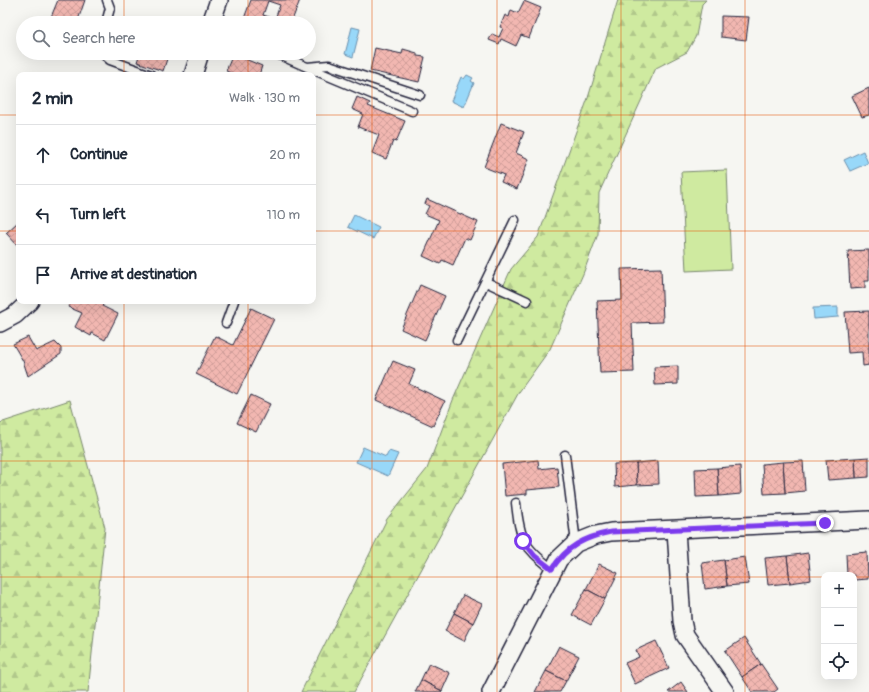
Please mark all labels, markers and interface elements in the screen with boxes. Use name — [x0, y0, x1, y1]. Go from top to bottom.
search box — [16, 16, 316, 60]
icon: search — [30, 27, 52, 49]
text: Search here — [62, 29, 135, 48]
text: 2 min — [32, 88, 73, 109]
text: Walk · 130 m — [229, 90, 300, 106]
icon: ahead — [32, 144, 54, 166]
text: Continue — [70, 145, 128, 164]
text: 20 m — [269, 147, 300, 163]
icon: left — [32, 204, 54, 226]
text: Turn left — [70, 205, 126, 224]
text: 110 m — [267, 207, 300, 223]
icon: arrive — [32, 264, 54, 286]
text: Arrive at destination — [70, 265, 197, 284]
route end — [816, 514, 834, 532]
route start — [514, 532, 532, 550]
map controls — [821, 572, 857, 680]
button: + — [821, 572, 857, 608]
button: − — [821, 608, 857, 644]
button: locate — [821, 644, 857, 680]

